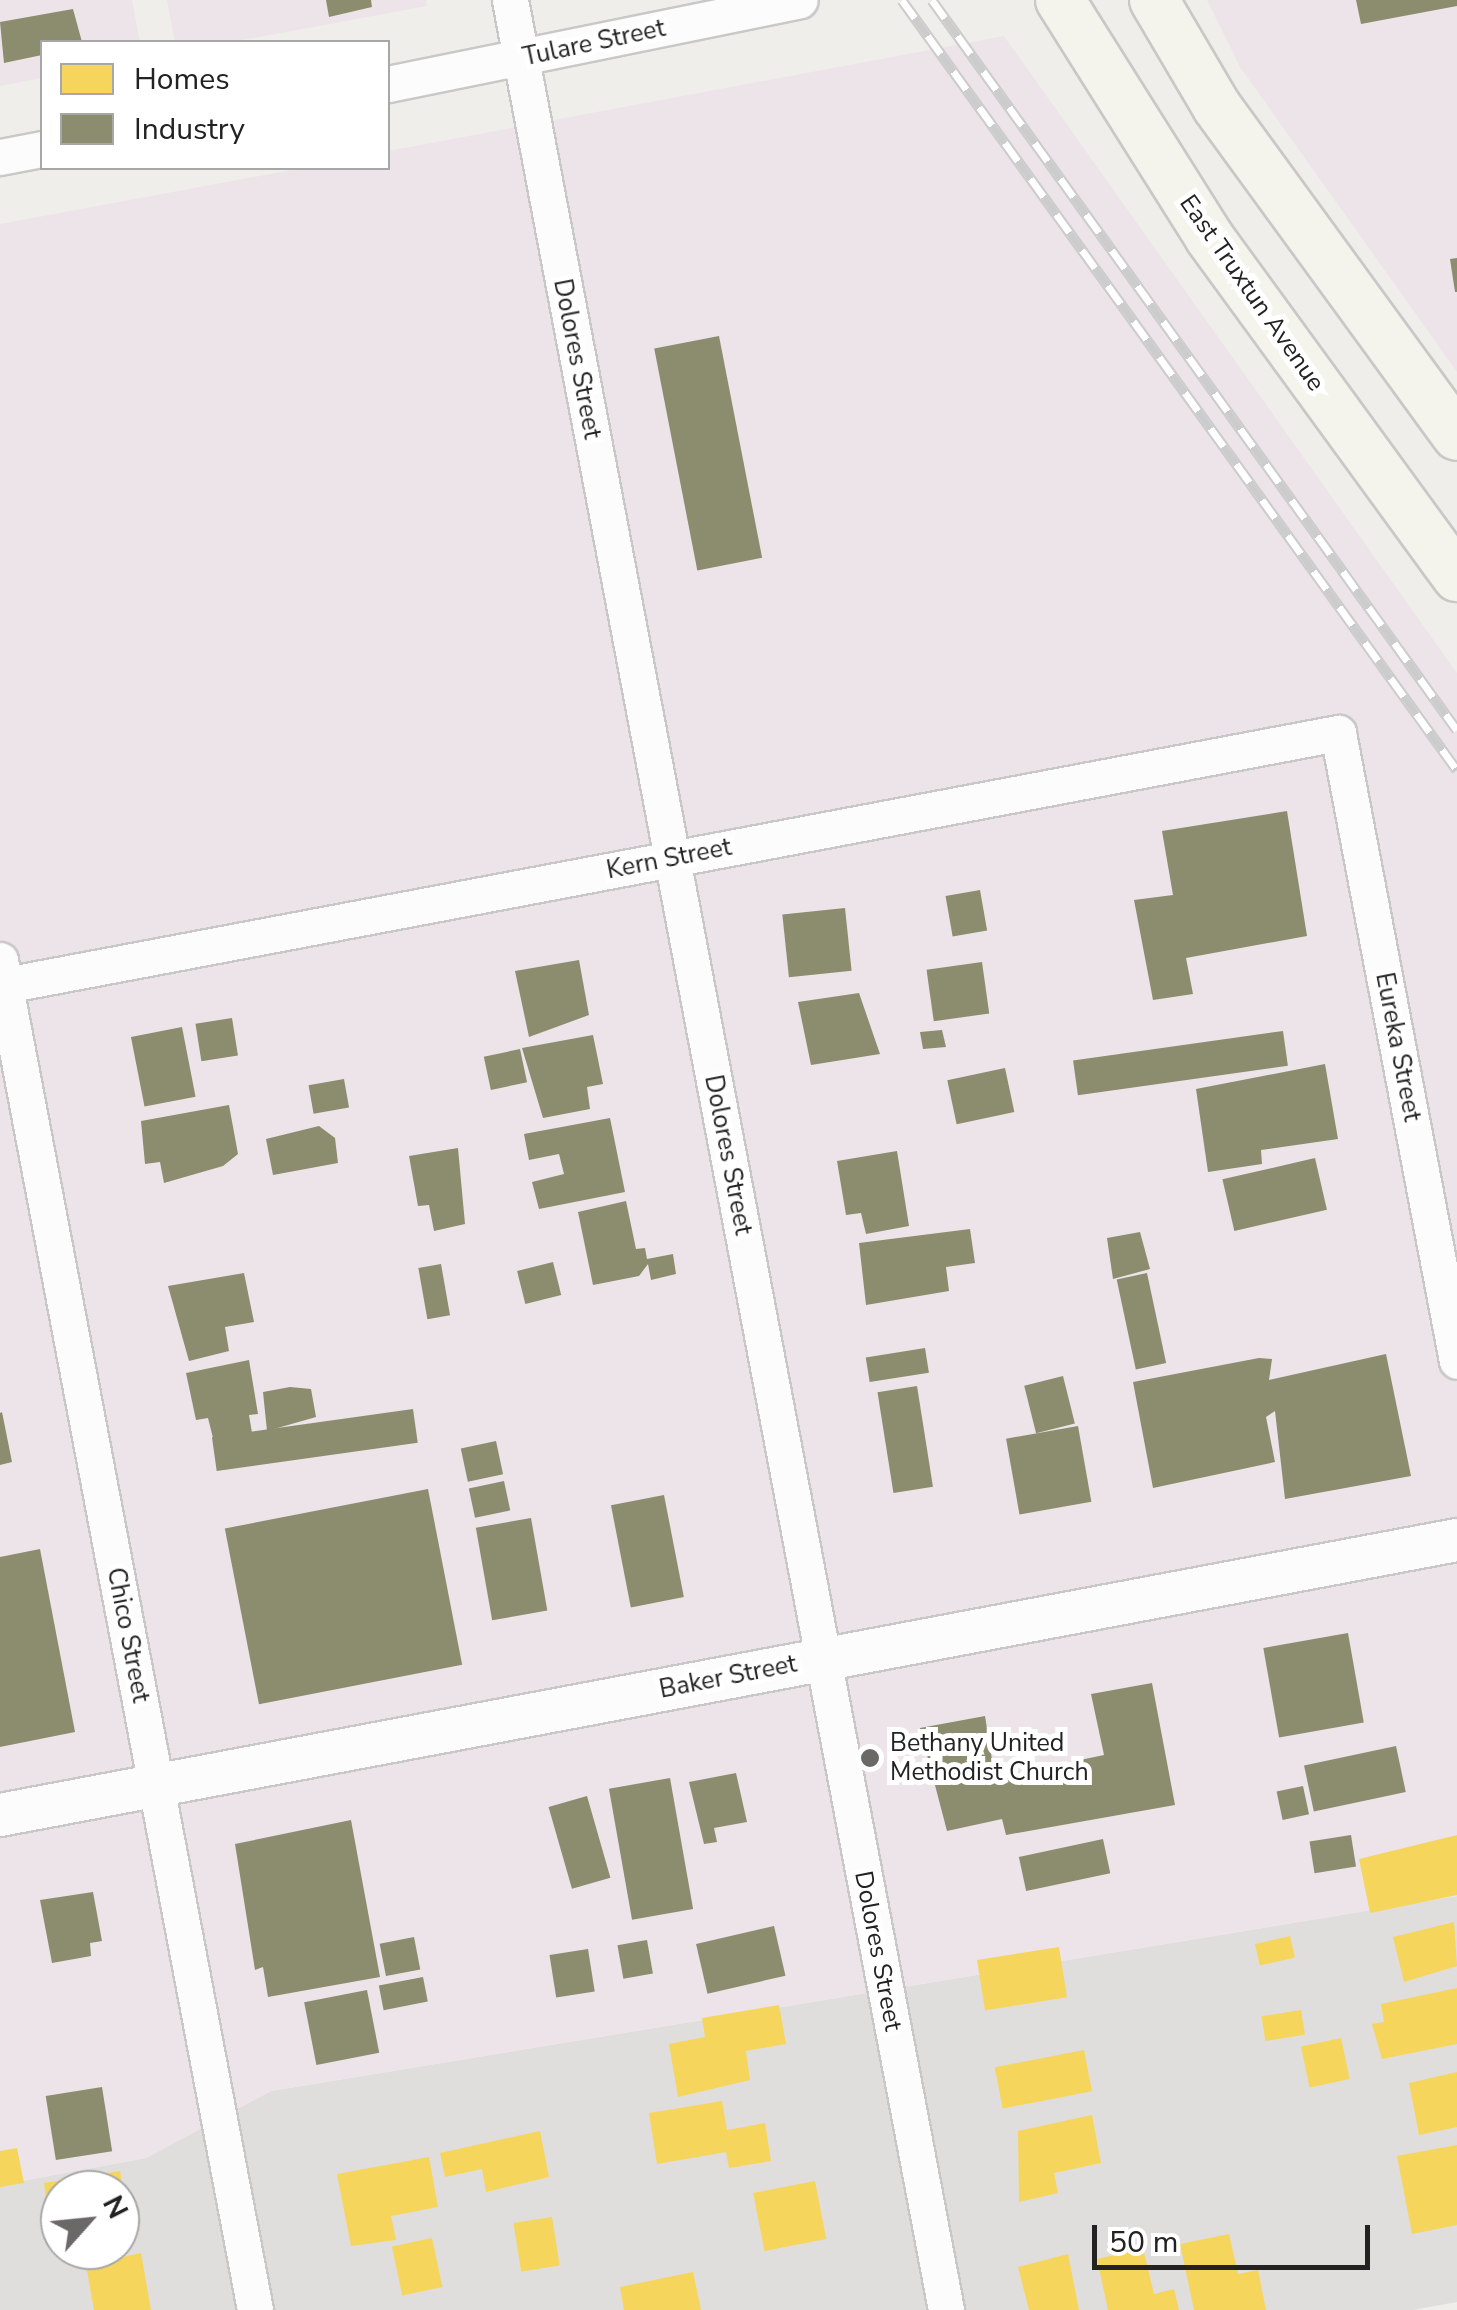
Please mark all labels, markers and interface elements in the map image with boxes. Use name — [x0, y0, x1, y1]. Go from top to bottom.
street label: Tulare Street — [520, 13, 668, 73]
legend — [40, 40, 390, 170]
text: Homes — [134, 59, 230, 100]
text: Industry — [134, 109, 245, 150]
street label: East Truxtun Avenue — [1173, 189, 1331, 397]
street label: Dolores Street — [547, 276, 607, 442]
street label: Kern Street — [604, 832, 734, 886]
street label: Eureka Street — [1369, 970, 1427, 1124]
street label: Dolores Street — [698, 1072, 758, 1238]
street label: Chico Street — [100, 1565, 156, 1705]
street label: Baker Street — [657, 1649, 799, 1705]
place label: Bethany United Methodist Church — [890, 1729, 1089, 1788]
marker: Bethany United Methodist Church — [859, 1747, 881, 1769]
street label: Dolores Street — [848, 1868, 908, 2034]
north arrow — [40, 2170, 140, 2270]
text: N — [93, 2189, 137, 2225]
scale bar — [1097, 2205, 1374, 2267]
text: 50 m — [1109, 2222, 1178, 2263]

